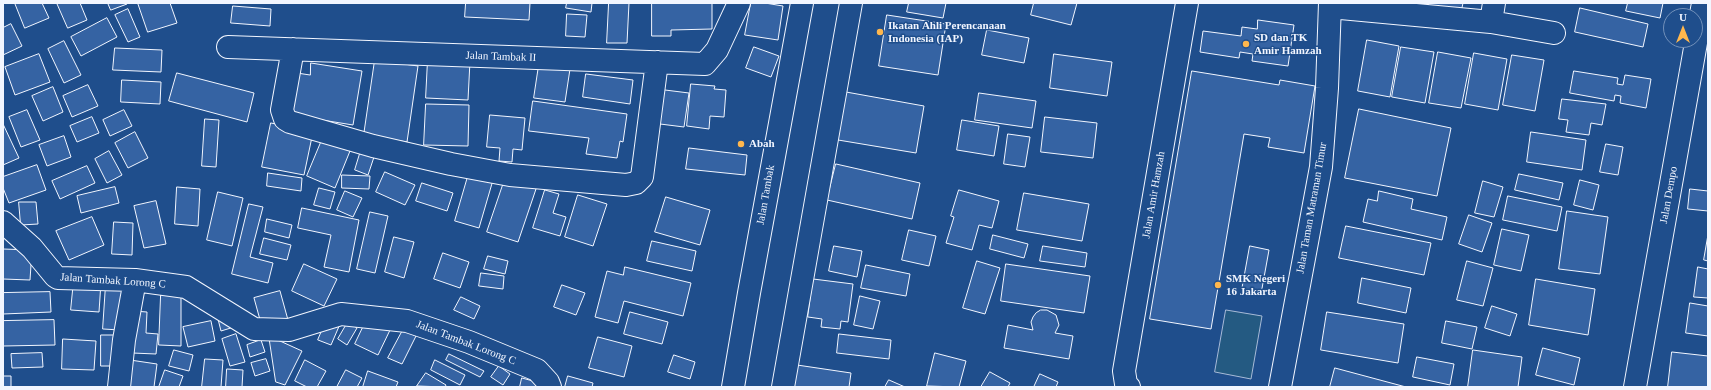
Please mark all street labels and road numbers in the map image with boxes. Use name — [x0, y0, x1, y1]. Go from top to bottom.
street label: Jalan Tambak II — [465, 49, 537, 65]
street label: Jalan Taman Matraman Timur — [1294, 141, 1330, 275]
street label: Jalan Amir Hamzah — [1140, 151, 1168, 239]
street label: Jalan Tambak — [754, 164, 778, 226]
street label: Jalan Dempo — [1657, 165, 1681, 225]
street label: Jalan Tambak Lorong C — [60, 271, 166, 291]
street label: Jalan Tambak Lorong C — [414, 318, 518, 368]

